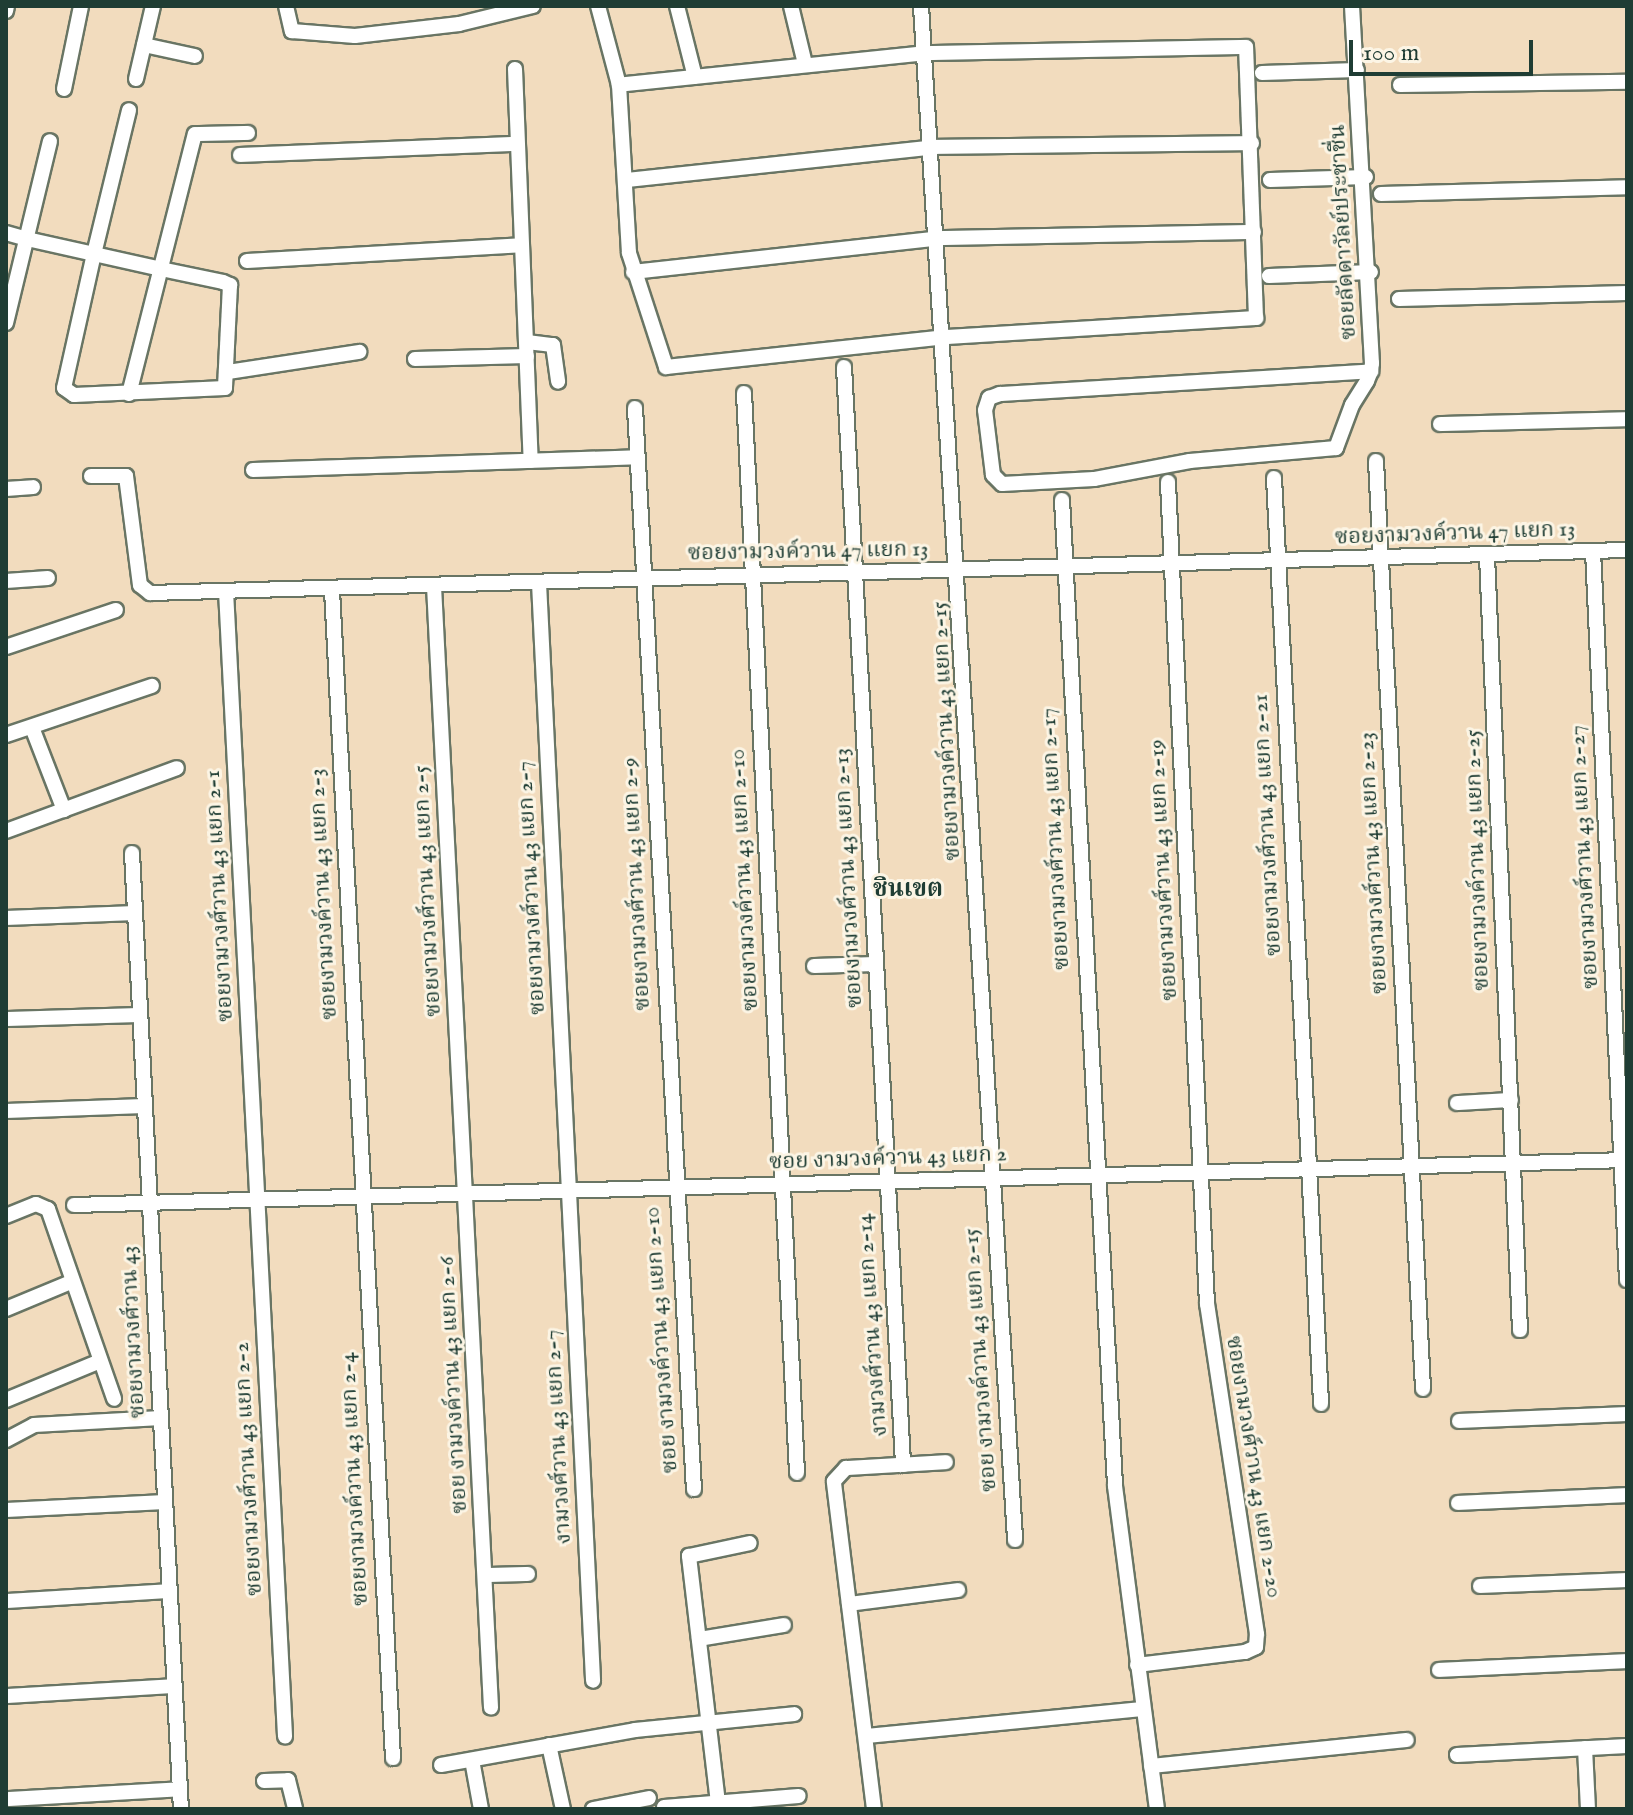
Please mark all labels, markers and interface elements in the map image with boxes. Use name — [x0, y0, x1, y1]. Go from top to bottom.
scale bar — [1353, 24, 1537, 74]
text: 100 m — [1363, 38, 1419, 69]
street label: ซอยลัดดาวัลย์ประชาชื่น — [1325, 124, 1363, 340]
street label: ซอยงามวงค์วาน 47 แยก 13 — [1334, 517, 1576, 551]
street label: ซอยงามวงค์วาน 47 แยก 13 — [687, 537, 929, 567]
street label: ซอยงามวงค์วาน 43 แยก 2-15 — [927, 601, 967, 861]
street label: ซอยงามวงศ์วาน 43 แยก 2-21 — [1248, 693, 1288, 957]
street label: ซอยงามวงศ์วาน 43 แยก 2-17 — [1036, 707, 1076, 971]
street label: ซอยงามวงศ์วาน 43 แยก 2-27 — [1565, 724, 1605, 990]
street label: ซอยงามวงค์วาน 43 แยก 2-25 — [1460, 729, 1496, 991]
street label: ซอยงามวงศ์วาน 43 แยก 2-23 — [1354, 731, 1394, 995]
street label: ซอยงามวงศ์วาน 43 แยก 2-19 — [1144, 739, 1184, 1001]
street label: ซอยงามวงศ์วาน 43 แยก 2-13 — [829, 747, 869, 1009]
street label: ซอยงามวงค์วาน 43 แยก 2-10 — [725, 748, 765, 1012]
street label: ซอยงามวงศ์วาน 43 แยก 2-9 — [617, 757, 657, 1011]
street label: ซอยงามวงศ์วาน 43 แยก 2-7 — [512, 760, 552, 1016]
street label: ซอยงามวงศ์วาน 43 แยก 2-5 — [408, 765, 448, 1017]
street label: ซอยงามวงค์วาน 43 แยก 2-3 — [304, 768, 344, 1020]
street label: ซอยงามวงศ์วาน 43 แยก 2-1 — [200, 770, 240, 1022]
district label: ชินเขต — [873, 876, 943, 904]
street label: ซอย งามวงค์วาน 43 แยก 2 — [769, 1142, 1007, 1176]
street label: ซอย งามวงค์วาน 43 แยก 2-10 — [640, 1206, 684, 1474]
street label: งามวงศ์วาน 43 แยก 2-14 — [852, 1213, 894, 1437]
street label: ซอย งามวงค์วาน 43 แยก 2-15 — [959, 1227, 1003, 1493]
street label: ซอยงามวงศ์วาน 43 — [116, 1245, 152, 1419]
street label: ซอย งามวงค์วาน 43 แยก 2-6 — [434, 1256, 474, 1514]
street label: งามวงศ์วาน 43 แยก 2-7 — [540, 1329, 578, 1545]
street label: ซอยงามวงศ์วาน 43 แยก 2-20 — [1219, 1334, 1287, 1600]
street label: ซอยงามวงศ์วาน 43 แยก 2-2 — [229, 1341, 269, 1597]
street label: ซอยงามวงค์วาน 43 แยก 2-4 — [335, 1351, 375, 1607]

